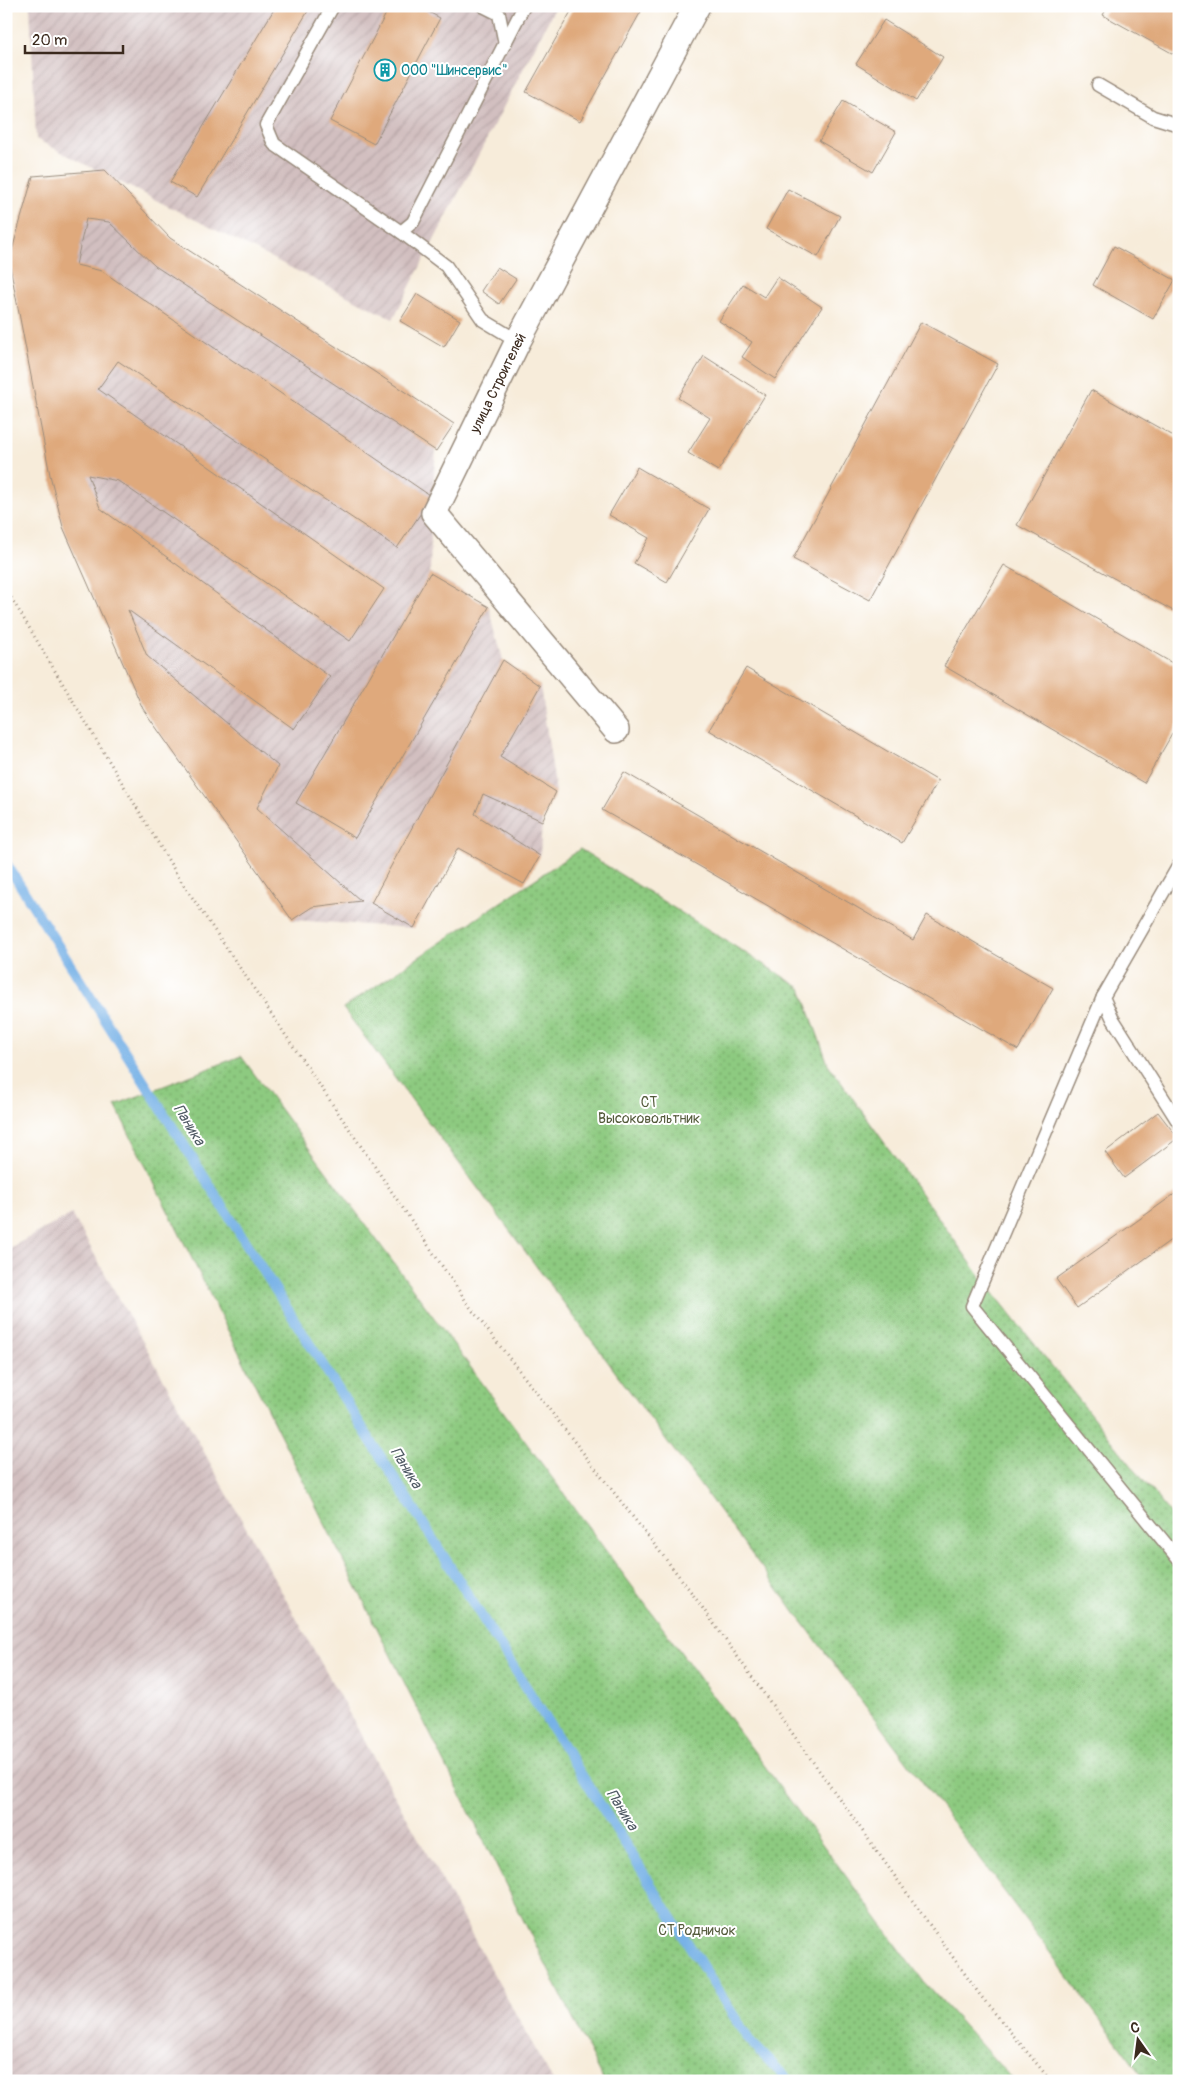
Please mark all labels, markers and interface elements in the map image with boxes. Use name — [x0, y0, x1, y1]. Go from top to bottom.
scale bar — [25, 22, 122, 54]
text: 20 m — [32, 31, 67, 50]
building icon: ООО "Шинсервис" — [373, 58, 397, 82]
place label: ООО "Шинсервис" — [401, 62, 508, 79]
street label: улица Строителей — [466, 330, 529, 436]
park label: СТ Высоковольтник — [598, 1094, 700, 1127]
water label: Паника — [169, 1101, 209, 1150]
water label: Паника — [386, 1444, 426, 1493]
water label: Паника — [602, 1786, 642, 1835]
park label: СТ Родничок — [658, 1922, 736, 1939]
north arrow — [1112, 2014, 1162, 2064]
text: С — [1129, 2018, 1142, 2037]

